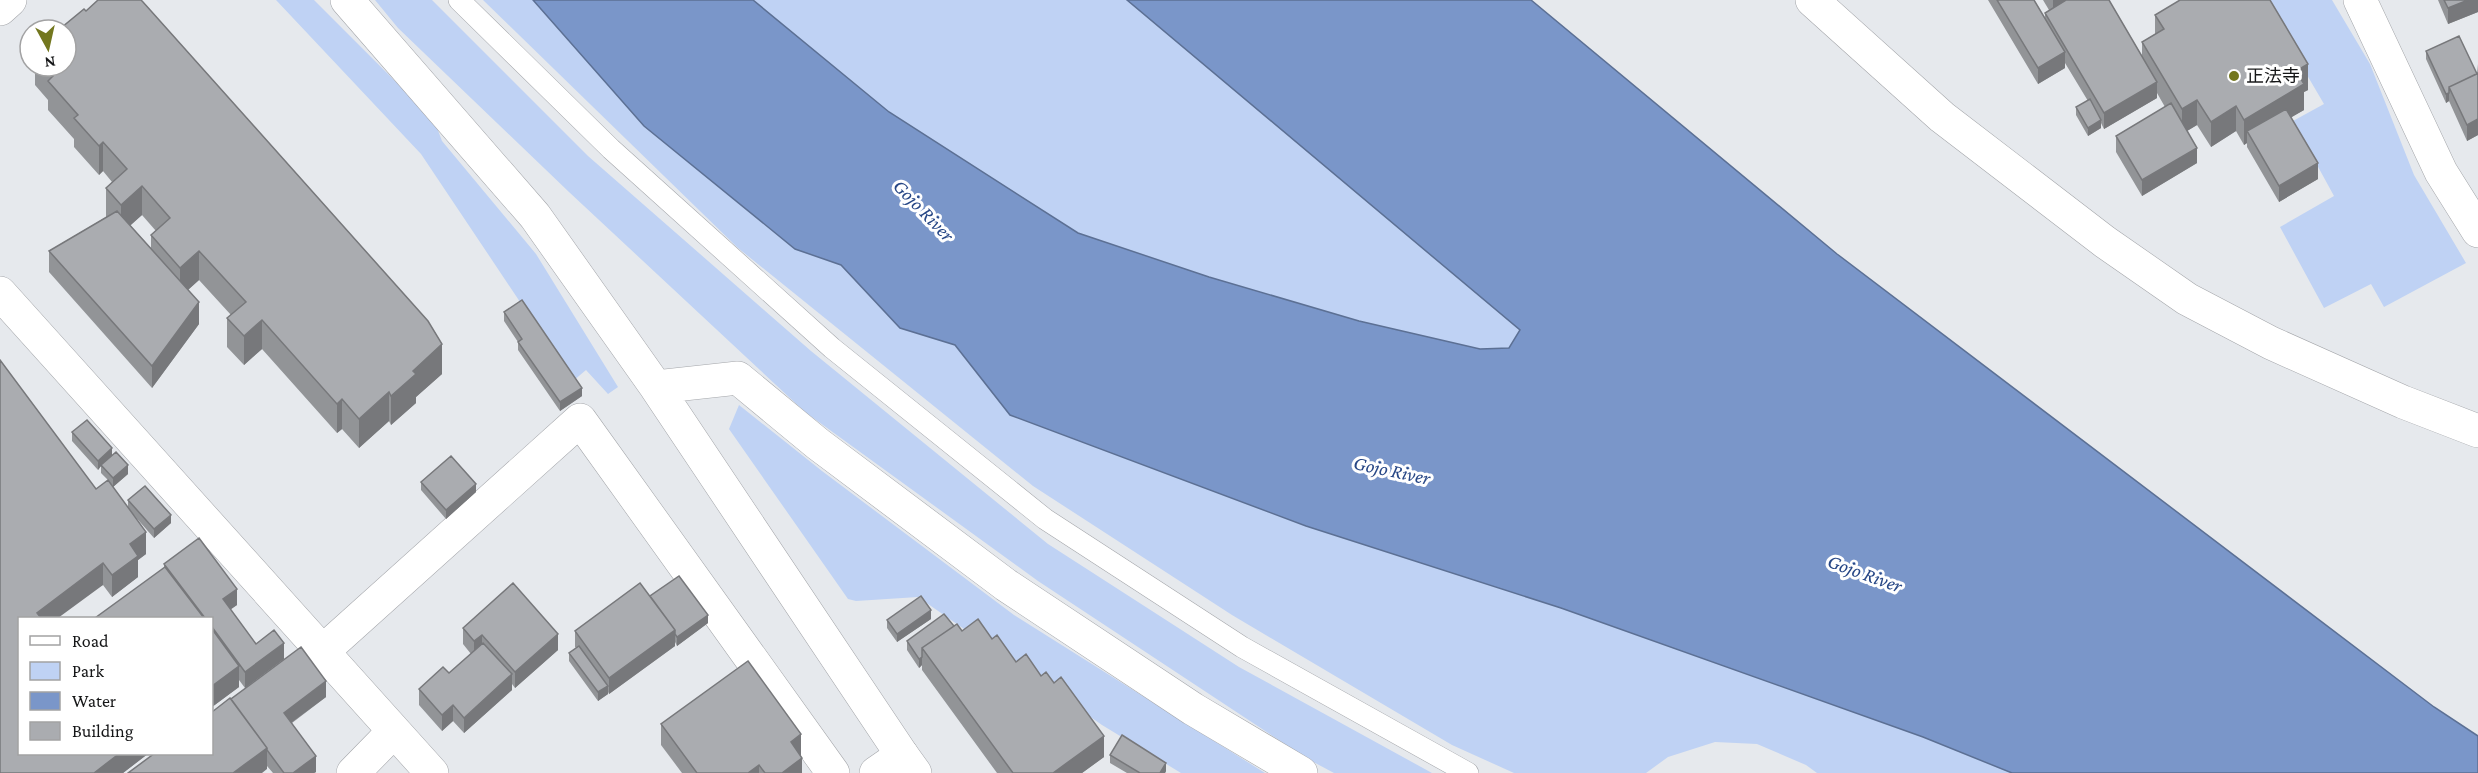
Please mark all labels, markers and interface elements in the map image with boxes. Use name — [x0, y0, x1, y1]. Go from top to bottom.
north arrow — [18, 18, 78, 78]
text: N — [43, 53, 57, 72]
place label: 正法寺 — [2246, 66, 2300, 86]
marker: 正法寺 — [2227, 69, 2241, 83]
water label: Gojo River — [888, 174, 960, 247]
water label: Gojo River — [1352, 451, 1433, 490]
water label: Gojo River — [1824, 549, 1906, 598]
legend — [18, 617, 213, 755]
text: Road — [72, 631, 109, 651]
text: Park — [72, 661, 104, 681]
text: Water — [72, 691, 117, 711]
text: Building — [72, 721, 134, 741]

